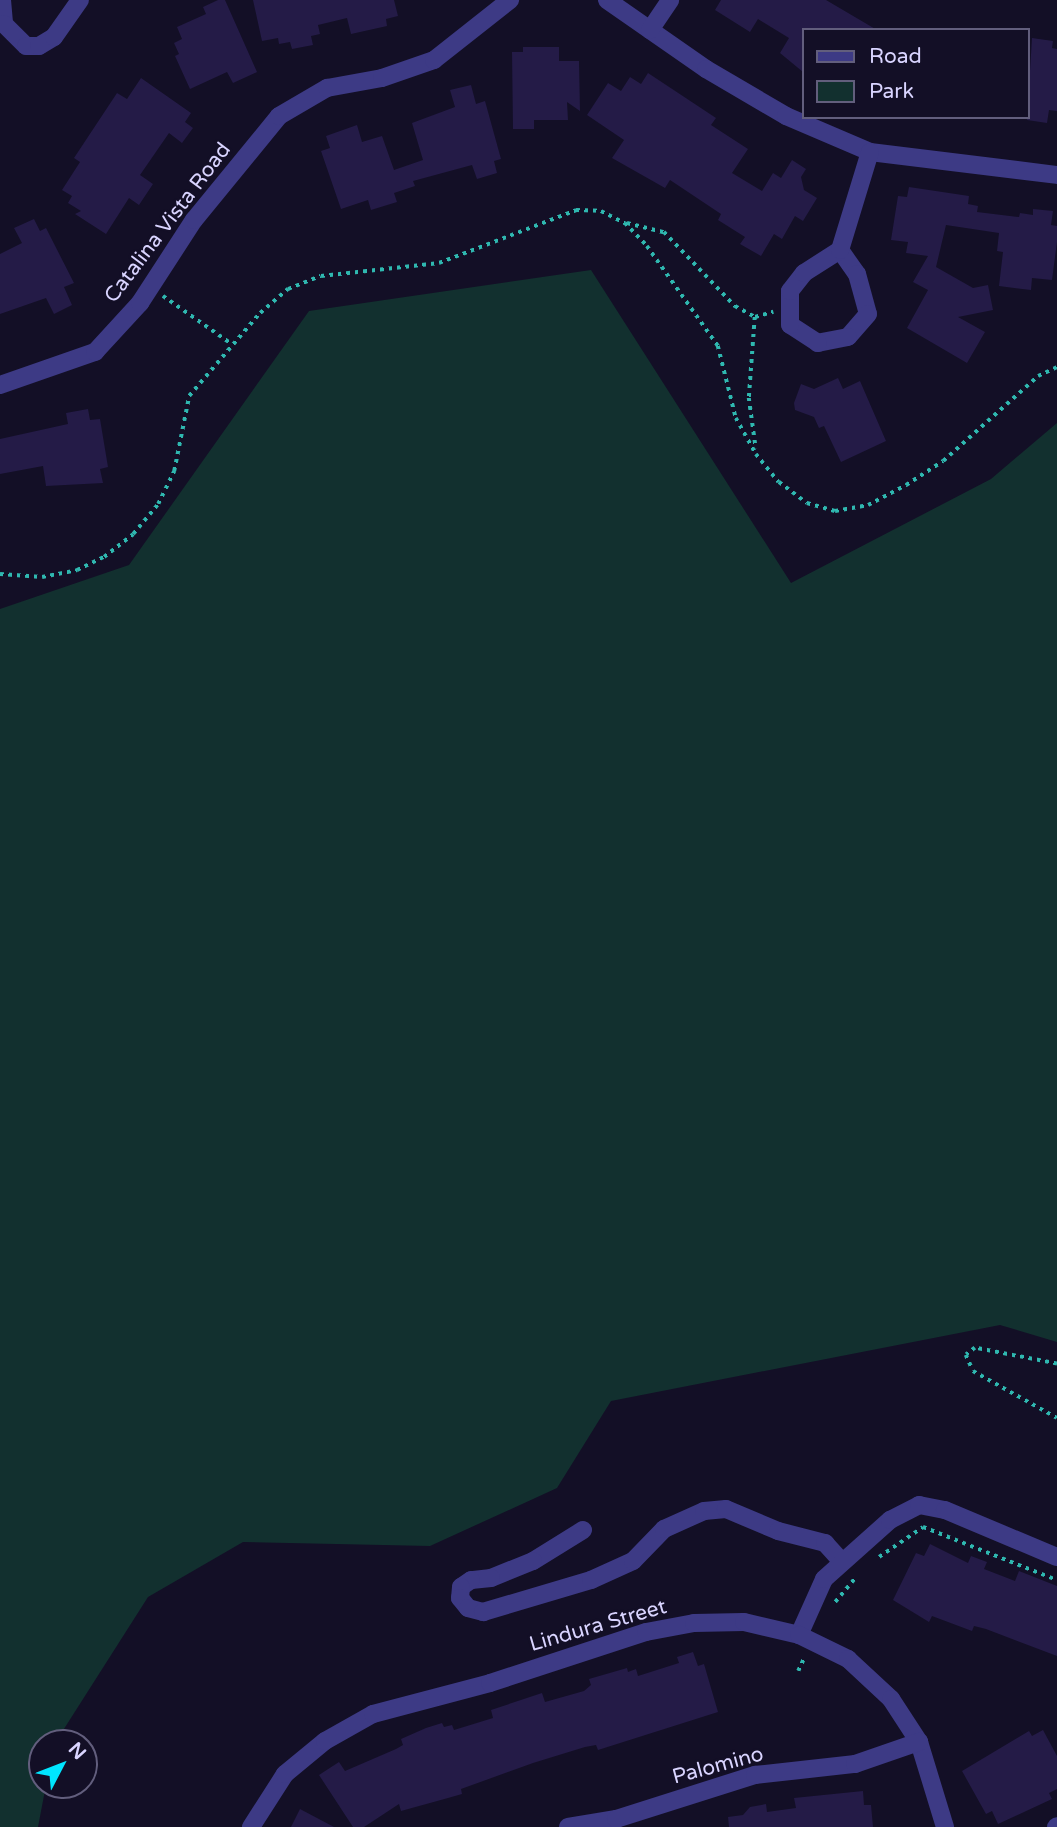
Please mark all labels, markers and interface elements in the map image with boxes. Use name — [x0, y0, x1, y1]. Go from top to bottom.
legend — [802, 28, 1029, 119]
text: Road — [869, 44, 922, 69]
text: Park — [869, 79, 914, 104]
street label: Catalina Vista Road — [100, 138, 236, 308]
street label: Lindura Street — [527, 1594, 669, 1658]
north arrow — [28, 1729, 98, 1799]
text: N — [64, 1738, 90, 1764]
street label: Palomino — [670, 1742, 766, 1790]

